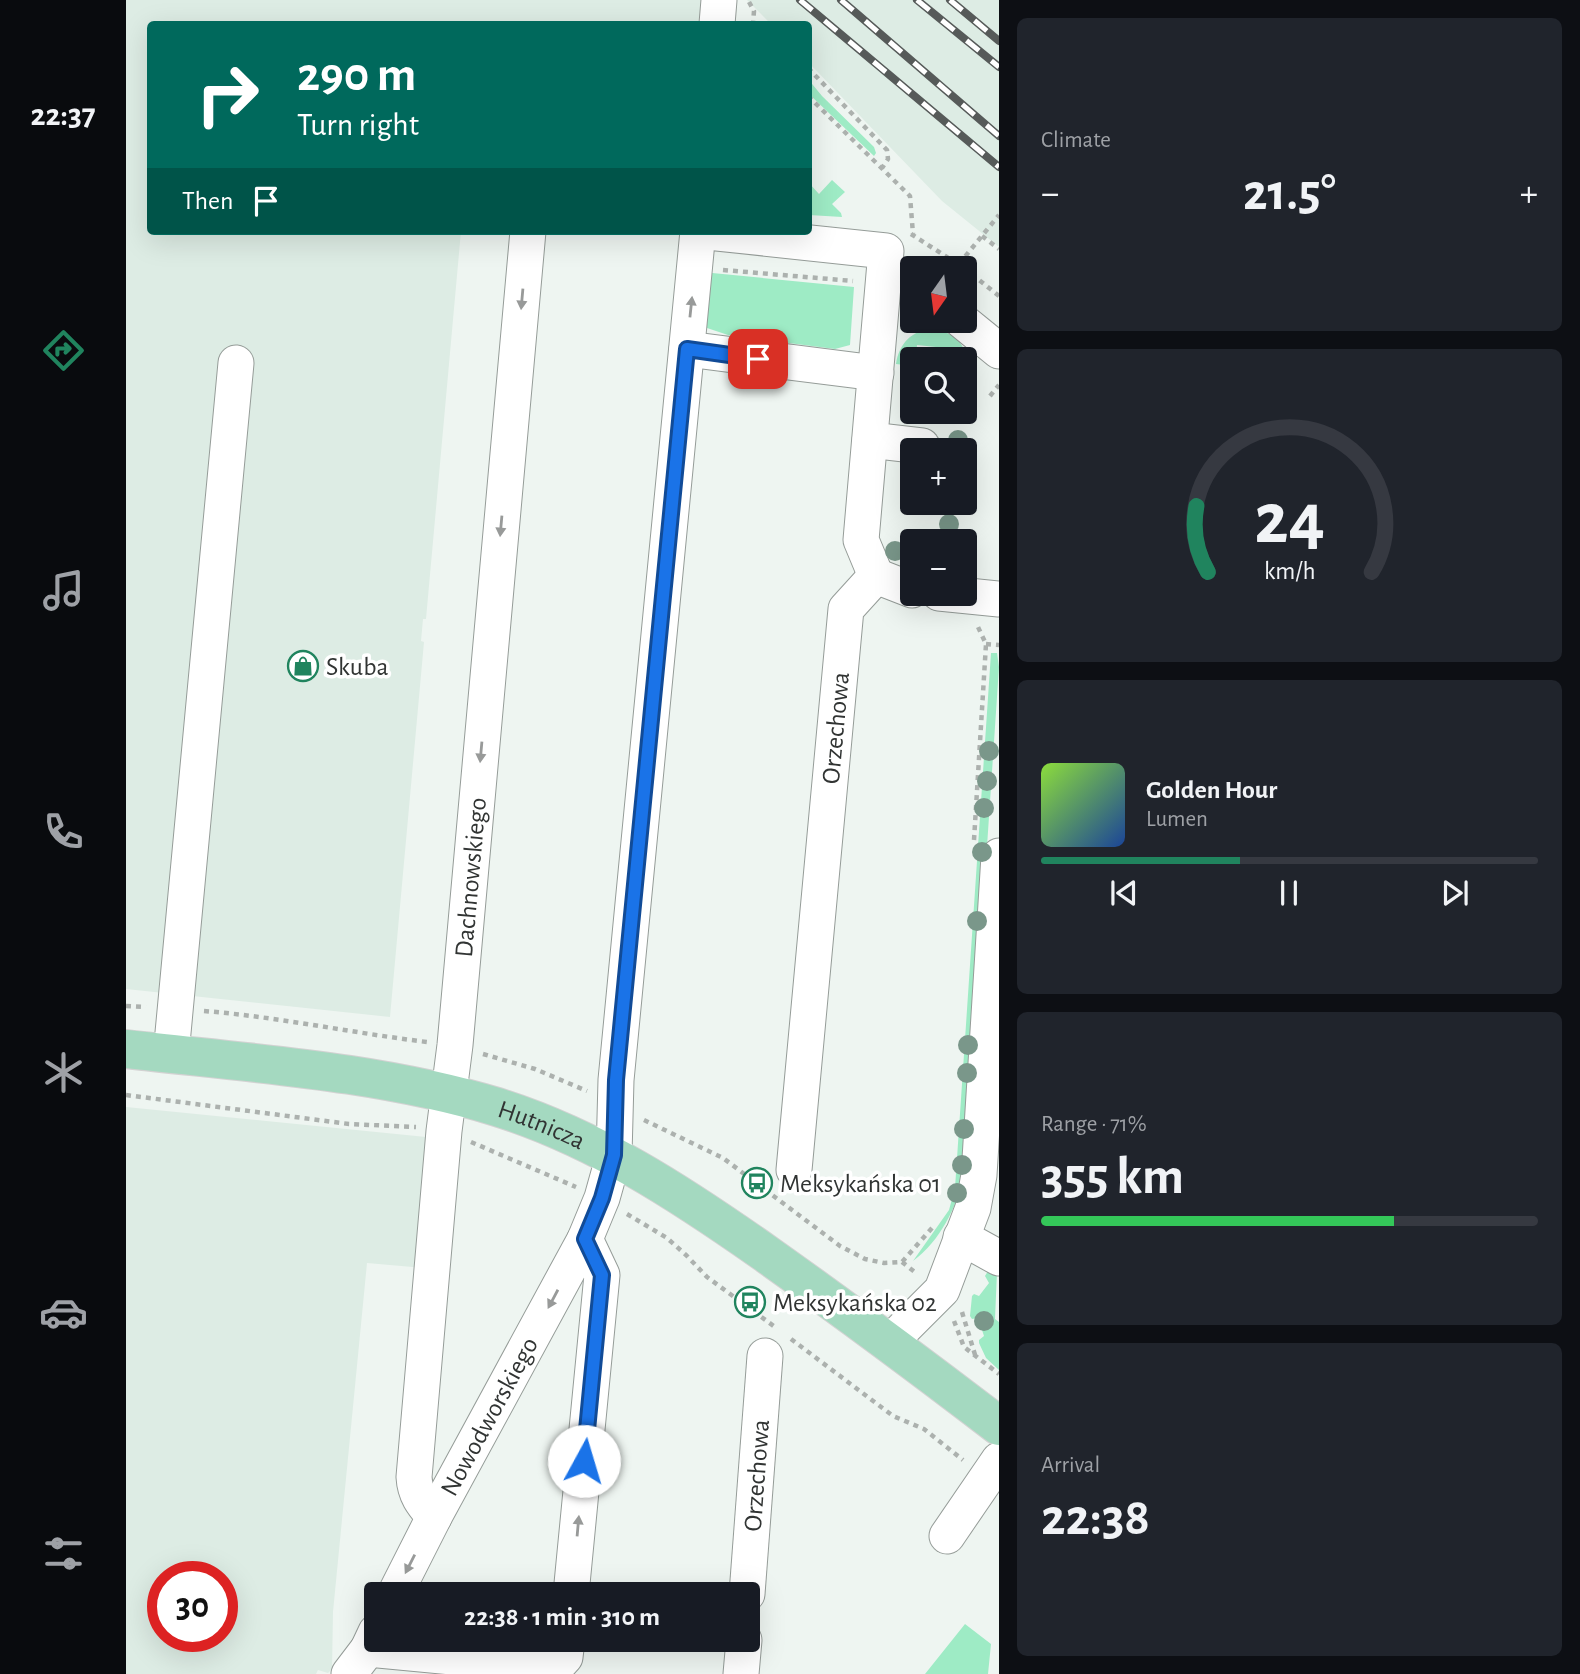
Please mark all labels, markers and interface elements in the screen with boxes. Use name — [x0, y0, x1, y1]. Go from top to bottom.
icon: right — [182, 49, 273, 140]
text: 290 m — [297, 51, 416, 100]
text: 22:37 — [30, 99, 96, 131]
text: Turn right — [297, 109, 419, 141]
text: Climate — [1041, 129, 1111, 152]
text: 21.5° — [1243, 167, 1336, 219]
text: − — [1041, 175, 1059, 213]
text: + — [1520, 175, 1538, 213]
icon: arrive — [247, 182, 285, 220]
text: Then — [182, 188, 233, 214]
north arrow — [900, 256, 976, 332]
map controls — [900, 256, 977, 606]
one-way arrow — [516, 288, 527, 310]
one-way arrow — [686, 296, 697, 318]
icon: directions — [39, 326, 88, 375]
pin — [728, 329, 788, 389]
icon: arrive — [739, 340, 777, 378]
button: search — [900, 347, 977, 424]
button: + — [900, 438, 977, 515]
text: 24 — [1254, 484, 1325, 557]
one-way arrow — [496, 515, 507, 537]
button: − — [900, 529, 977, 606]
text: km/h — [1264, 559, 1315, 584]
icon: music — [39, 566, 88, 615]
shop icon: Skuba — [286, 649, 320, 683]
place label: Skuba — [326, 654, 389, 680]
street label: Orzechowa — [818, 671, 854, 785]
one-way arrow — [475, 741, 486, 763]
text: Golden Hour — [1146, 777, 1277, 803]
street label: Dachnowskiego — [451, 796, 491, 958]
icon: phone — [39, 807, 88, 856]
text: Lumen — [1146, 808, 1208, 831]
icon: previous — [1105, 874, 1143, 912]
icon: pause — [1270, 874, 1308, 912]
icon: next — [1436, 874, 1474, 912]
icon: climate — [39, 1048, 88, 1097]
street label: Hutnicza — [495, 1096, 589, 1154]
text: Range · 71% — [1041, 1113, 1147, 1136]
text: 355 km — [1041, 1151, 1184, 1203]
bus stop icon: Meksykańska 01 — [740, 1166, 774, 1200]
place label: Meksykańska 01 — [780, 1171, 941, 1197]
bus stop icon: Meksykańska 02 — [733, 1285, 767, 1319]
icon: car — [39, 1288, 88, 1337]
one-way arrow — [547, 1289, 559, 1309]
place label: Meksykańska 02 — [773, 1290, 937, 1316]
street label: Nowodworskiego — [436, 1333, 543, 1500]
street label: Orzechowa — [740, 1418, 774, 1532]
position arrow — [547, 1424, 621, 1498]
text: Arrival — [1041, 1454, 1100, 1477]
text: 22:38 — [1041, 1492, 1150, 1544]
one-way arrow — [572, 1515, 583, 1537]
icon: filters — [39, 1529, 88, 1578]
one-way arrow — [405, 1554, 416, 1574]
speed limit sign: 30 — [147, 1561, 238, 1652]
text: 22:38 · 1 min · 310 m — [464, 1604, 660, 1630]

